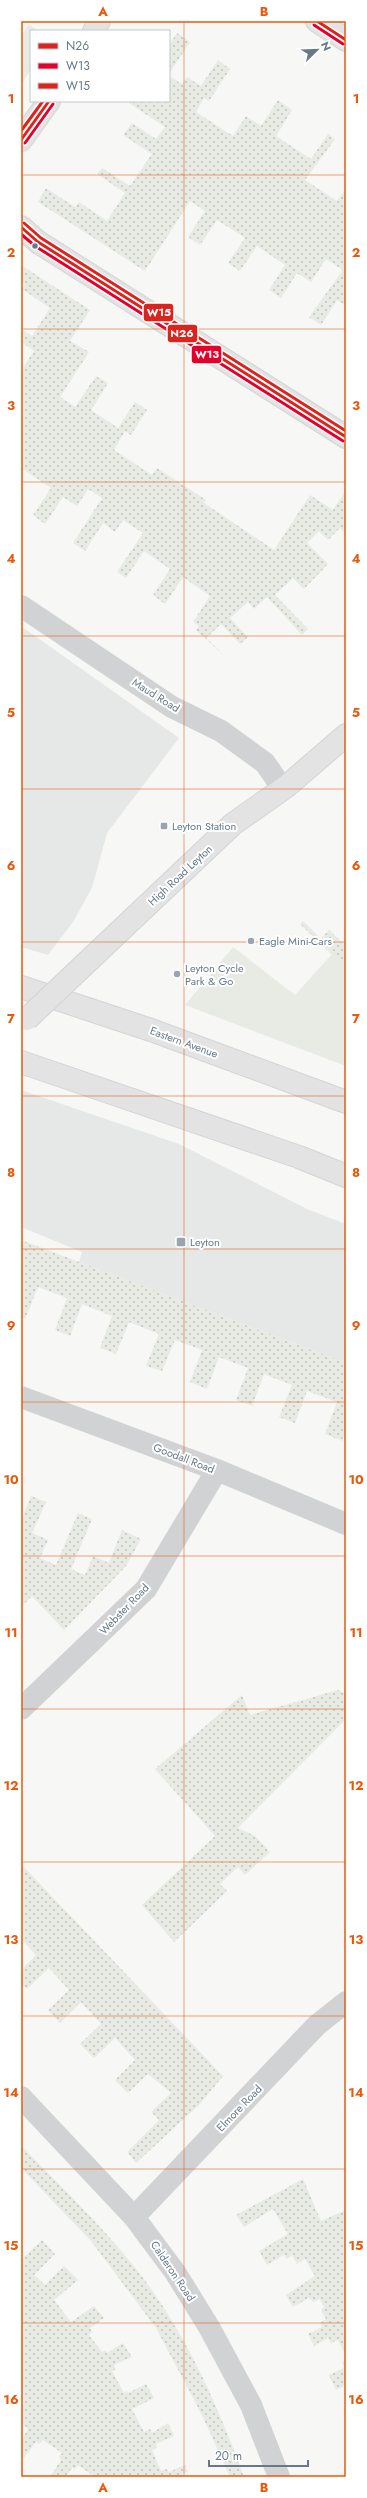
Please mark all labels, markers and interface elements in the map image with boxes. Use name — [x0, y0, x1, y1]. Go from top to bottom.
text: A — [97, 2, 108, 21]
text: B — [260, 2, 269, 21]
legend — [30, 30, 170, 102]
north arrow — [297, 30, 337, 70]
text: N26 — [66, 37, 89, 55]
text: N — [317, 39, 335, 53]
text: W13 — [66, 57, 90, 75]
text: W15 — [66, 77, 90, 95]
text: 1 — [8, 89, 14, 108]
text: 1 — [353, 89, 359, 108]
unlabelled marker — [30, 241, 40, 251]
text: 2 — [7, 243, 15, 262]
text: 2 — [352, 243, 360, 262]
line badge: W15 — [143, 303, 174, 322]
text: W15 — [147, 304, 171, 320]
line badge: N26 — [167, 324, 198, 343]
text: N26 — [170, 325, 194, 341]
line badge: W13 — [191, 345, 222, 364]
text: W13 — [195, 346, 219, 362]
text: 3 — [7, 396, 15, 415]
text: 3 — [352, 396, 360, 415]
text: 4 — [6, 549, 16, 568]
text: 4 — [351, 549, 361, 568]
street label: Maud Road — [129, 674, 183, 716]
text: 5 — [7, 703, 15, 722]
text: 5 — [352, 703, 360, 722]
place label: Leyton Station — [172, 818, 236, 834]
marker: Leyton Station — [159, 821, 169, 831]
street label: High Road Leyton — [144, 841, 216, 909]
text: 6 — [7, 856, 16, 875]
text: 6 — [352, 856, 361, 875]
place label: Eagle Mini-Cars — [259, 933, 332, 949]
marker: Eagle Mini-Cars — [246, 936, 256, 946]
place label: Leyton Cycle Park & Go — [185, 960, 244, 989]
marker: Leyton Cycle Park & Go — [172, 969, 182, 979]
text: 7 — [7, 1009, 15, 1028]
text: 7 — [352, 1009, 360, 1028]
street label: Eastern Avenue — [148, 1022, 220, 1062]
text: 8 — [7, 1163, 15, 1182]
text: 8 — [352, 1163, 360, 1182]
place label: Leyton — [190, 1234, 220, 1250]
marker: Leyton — [175, 1236, 187, 1248]
text: 9 — [7, 1316, 16, 1335]
text: 9 — [352, 1316, 361, 1335]
street label: Goodall Road — [151, 1439, 217, 1477]
text: 10 — [3, 1470, 19, 1489]
text: 10 — [348, 1470, 364, 1489]
street label: Webster Road — [96, 1580, 152, 1638]
text: 11 — [4, 1623, 18, 1642]
text: 11 — [349, 1623, 363, 1642]
text: 12 — [3, 1776, 19, 1795]
text: 12 — [348, 1776, 364, 1795]
text: 13 — [4, 1930, 18, 1949]
text: 13 — [349, 1930, 363, 1949]
street label: Elmore Road — [213, 2081, 265, 2135]
text: 14 — [3, 2083, 19, 2102]
text: 14 — [348, 2083, 364, 2102]
text: 15 — [3, 2236, 19, 2255]
text: 15 — [348, 2236, 364, 2255]
street label: Calderon Road — [147, 2238, 199, 2304]
text: 16 — [3, 2390, 19, 2409]
text: 16 — [348, 2390, 364, 2409]
scale bar — [209, 2442, 308, 2468]
text: 20 m — [215, 2447, 242, 2465]
text: A — [97, 2478, 108, 2497]
text: B — [260, 2478, 269, 2497]

